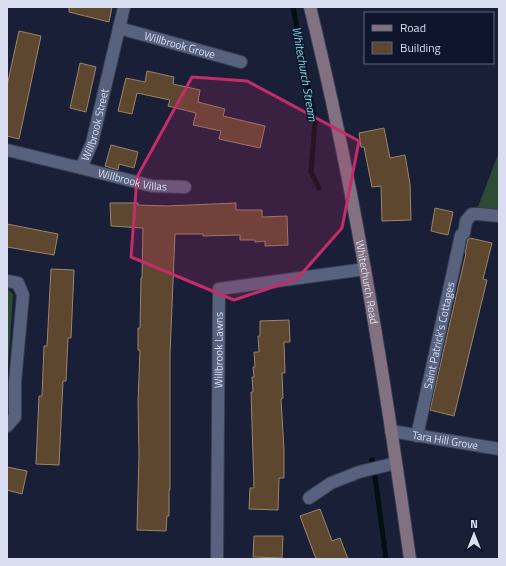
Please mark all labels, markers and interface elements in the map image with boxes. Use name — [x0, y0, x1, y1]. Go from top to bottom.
legend — [364, 12, 494, 64]
text: Road — [400, 18, 426, 37]
water label: Whitechurch Stream — [287, 25, 323, 124]
street label: Willbrook Grove — [142, 27, 217, 63]
text: Building — [400, 38, 441, 57]
street label: Willbrook Street — [77, 87, 113, 163]
street label: Willbrook Villas — [96, 165, 167, 194]
street label: Whitechurch Road — [352, 239, 382, 325]
street label: Saint Patrick's Cottages — [420, 280, 459, 390]
street label: Willbrook Lawns — [210, 312, 227, 388]
street label: Tara Hill Grove — [411, 427, 480, 453]
north arrow — [454, 514, 494, 554]
text: N — [470, 516, 478, 532]

